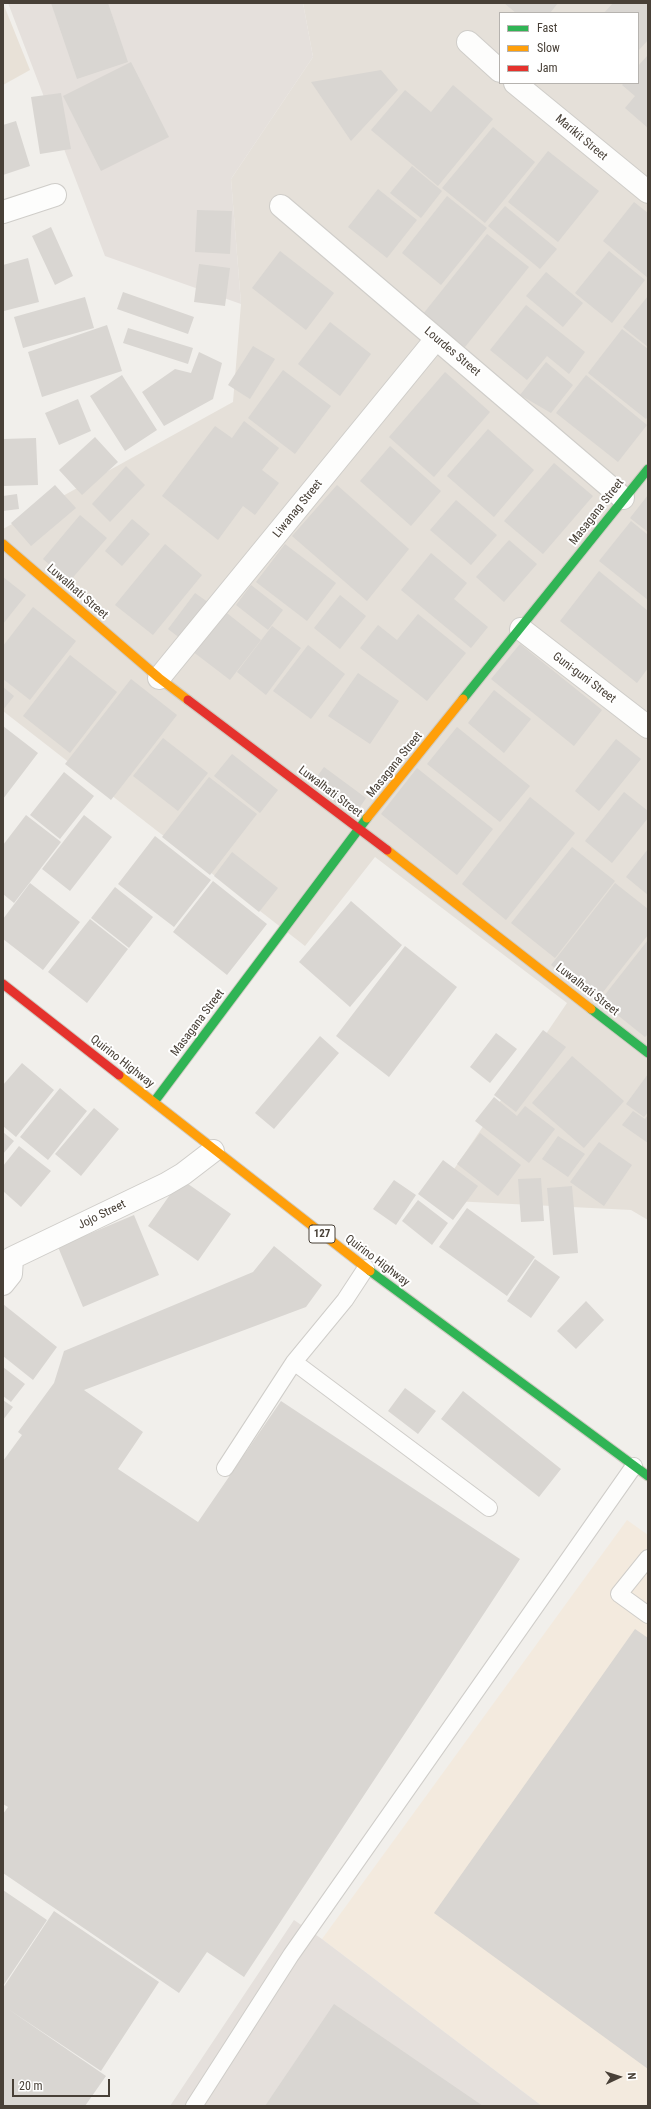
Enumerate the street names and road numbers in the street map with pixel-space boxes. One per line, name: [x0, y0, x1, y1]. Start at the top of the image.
street label: Marikit Street: [552, 112, 610, 164]
street label: Lourdes Street: [421, 324, 483, 380]
street label: Masagana Street: [567, 476, 627, 548]
street label: Liwanag Street: [270, 477, 326, 541]
street label: Luwalhati Street: [43, 562, 111, 622]
street label: Guni-guni Street: [549, 650, 619, 706]
street label: Masagana Street: [364, 729, 426, 801]
street label: Luwalhati Street: [295, 763, 365, 821]
street label: Luwalhati Street: [553, 961, 621, 1019]
street label: Masagana Street: [168, 987, 228, 1059]
street label: Quirino Highway: [87, 1033, 157, 1091]
street label: Jojo Street: [76, 1197, 128, 1233]
road number: 127: [309, 1225, 335, 1243]
street label: Quirino Highway: [342, 1232, 412, 1290]

